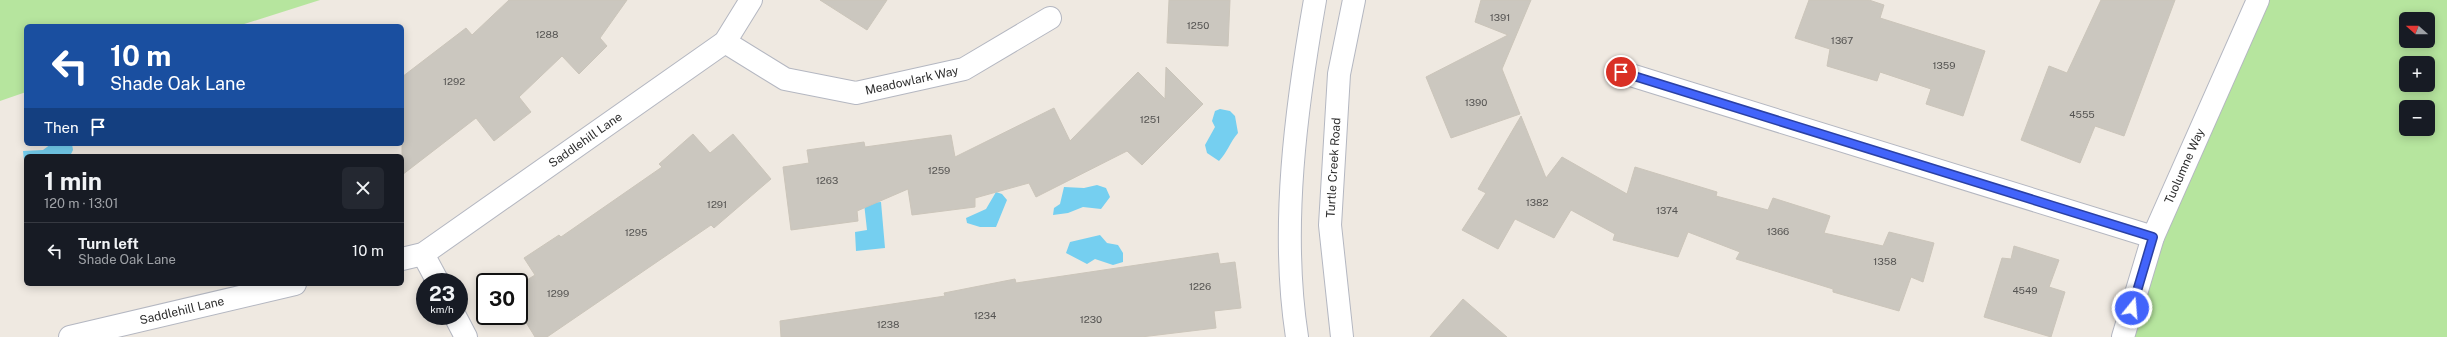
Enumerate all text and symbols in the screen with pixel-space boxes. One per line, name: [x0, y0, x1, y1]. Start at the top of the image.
house number: 1391: [1490, 11, 1510, 23]
north arrow: [2399, 12, 2435, 48]
map controls: [2399, 12, 2435, 136]
house number: 1250: [1187, 19, 1209, 31]
house number: 1288: [536, 28, 558, 40]
house number: 1367: [1831, 34, 1853, 46]
text: 10 m: [110, 39, 171, 72]
icon: left: [44, 40, 96, 92]
pin: [1604, 55, 1638, 89]
button: +: [2399, 56, 2435, 92]
house number: 1359: [1932, 59, 1956, 71]
icon: arrive: [1610, 61, 1632, 83]
street label: Meadowlark Way: [864, 63, 960, 98]
text: Shade Oak Lane: [110, 73, 246, 94]
house number: 1292: [443, 75, 465, 87]
house number: 1390: [1465, 96, 1487, 108]
button: −: [2399, 100, 2435, 136]
house number: 4555: [2069, 108, 2095, 120]
street label: Saddlehill Lane: [546, 109, 625, 171]
house number: 1251: [1140, 113, 1160, 125]
icon: arrive: [87, 116, 109, 138]
street label: Turtle Creek Road: [1323, 117, 1343, 218]
text: Then: [44, 119, 79, 136]
street label: Tuolumne Way: [2162, 126, 2208, 206]
house number: 1259: [928, 164, 950, 176]
text: 1 min: [44, 167, 102, 195]
button: close: [342, 167, 384, 209]
house number: 1263: [816, 174, 838, 186]
text: 120 m · 13:01: [44, 196, 118, 211]
house number: 1382: [1526, 196, 1548, 208]
house number: 1291: [707, 198, 727, 210]
house number: 1374: [1656, 204, 1678, 216]
house number: 1366: [1767, 225, 1789, 237]
house number: 1295: [625, 226, 647, 238]
text: Turn left: [78, 235, 139, 252]
icon: left: [44, 240, 66, 262]
text: 10 m: [352, 242, 384, 259]
text: Shade Oak Lane: [78, 252, 176, 267]
house number: 1358: [1873, 255, 1897, 267]
speed limit sign: 30: [476, 273, 528, 325]
house number: 1226: [1189, 280, 1211, 292]
text: 23: [429, 282, 455, 306]
house number: 4549: [2012, 284, 2038, 296]
house number: 1299: [547, 287, 569, 299]
position arrow: [2111, 287, 2153, 329]
street label: Saddlehill Lane: [138, 294, 226, 327]
text: km/h: [430, 303, 454, 315]
house number: 1234: [974, 309, 996, 321]
house number: 1230: [1080, 313, 1102, 325]
house number: 1238: [877, 318, 899, 330]

